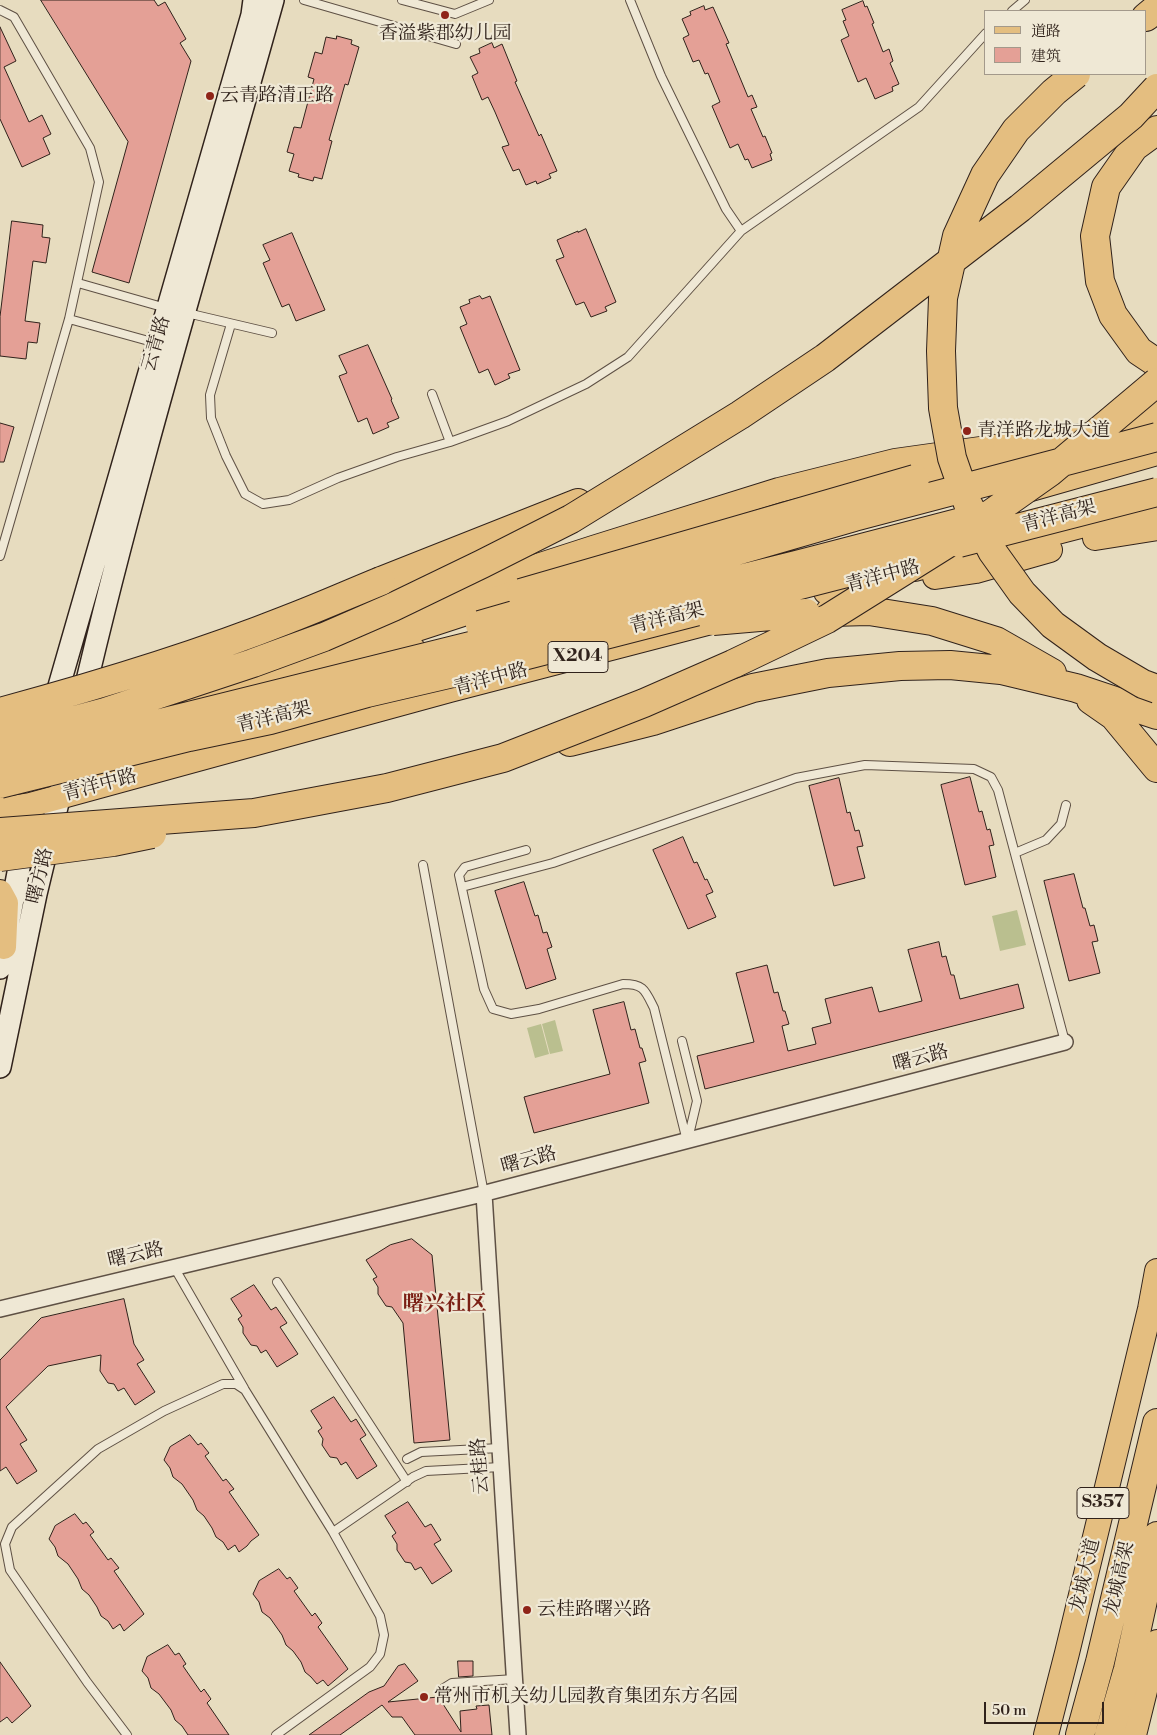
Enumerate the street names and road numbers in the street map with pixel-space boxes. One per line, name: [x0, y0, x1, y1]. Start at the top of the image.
street label: 云青路: [138, 313, 176, 375]
street label: 青洋高架: [1019, 496, 1099, 538]
street label: 青洋中路: [843, 556, 923, 598]
street label: 青洋高架: [627, 599, 707, 639]
road number: X204: [548, 642, 608, 672]
street label: 青洋中路: [451, 659, 531, 701]
street label: 青洋高架: [234, 698, 314, 738]
street label: 青洋中路: [60, 765, 140, 807]
street label: 曙方路: [23, 846, 59, 906]
street label: 曙云路: [891, 1041, 951, 1077]
street label: 曙云路: [499, 1143, 559, 1179]
street label: 曙云路: [106, 1238, 166, 1274]
street label: 云桂路: [468, 1437, 494, 1495]
road number: S357: [1077, 1488, 1129, 1519]
street label: 龙城大道: [1066, 1536, 1106, 1616]
street label: 龙城高架: [1100, 1539, 1140, 1619]

